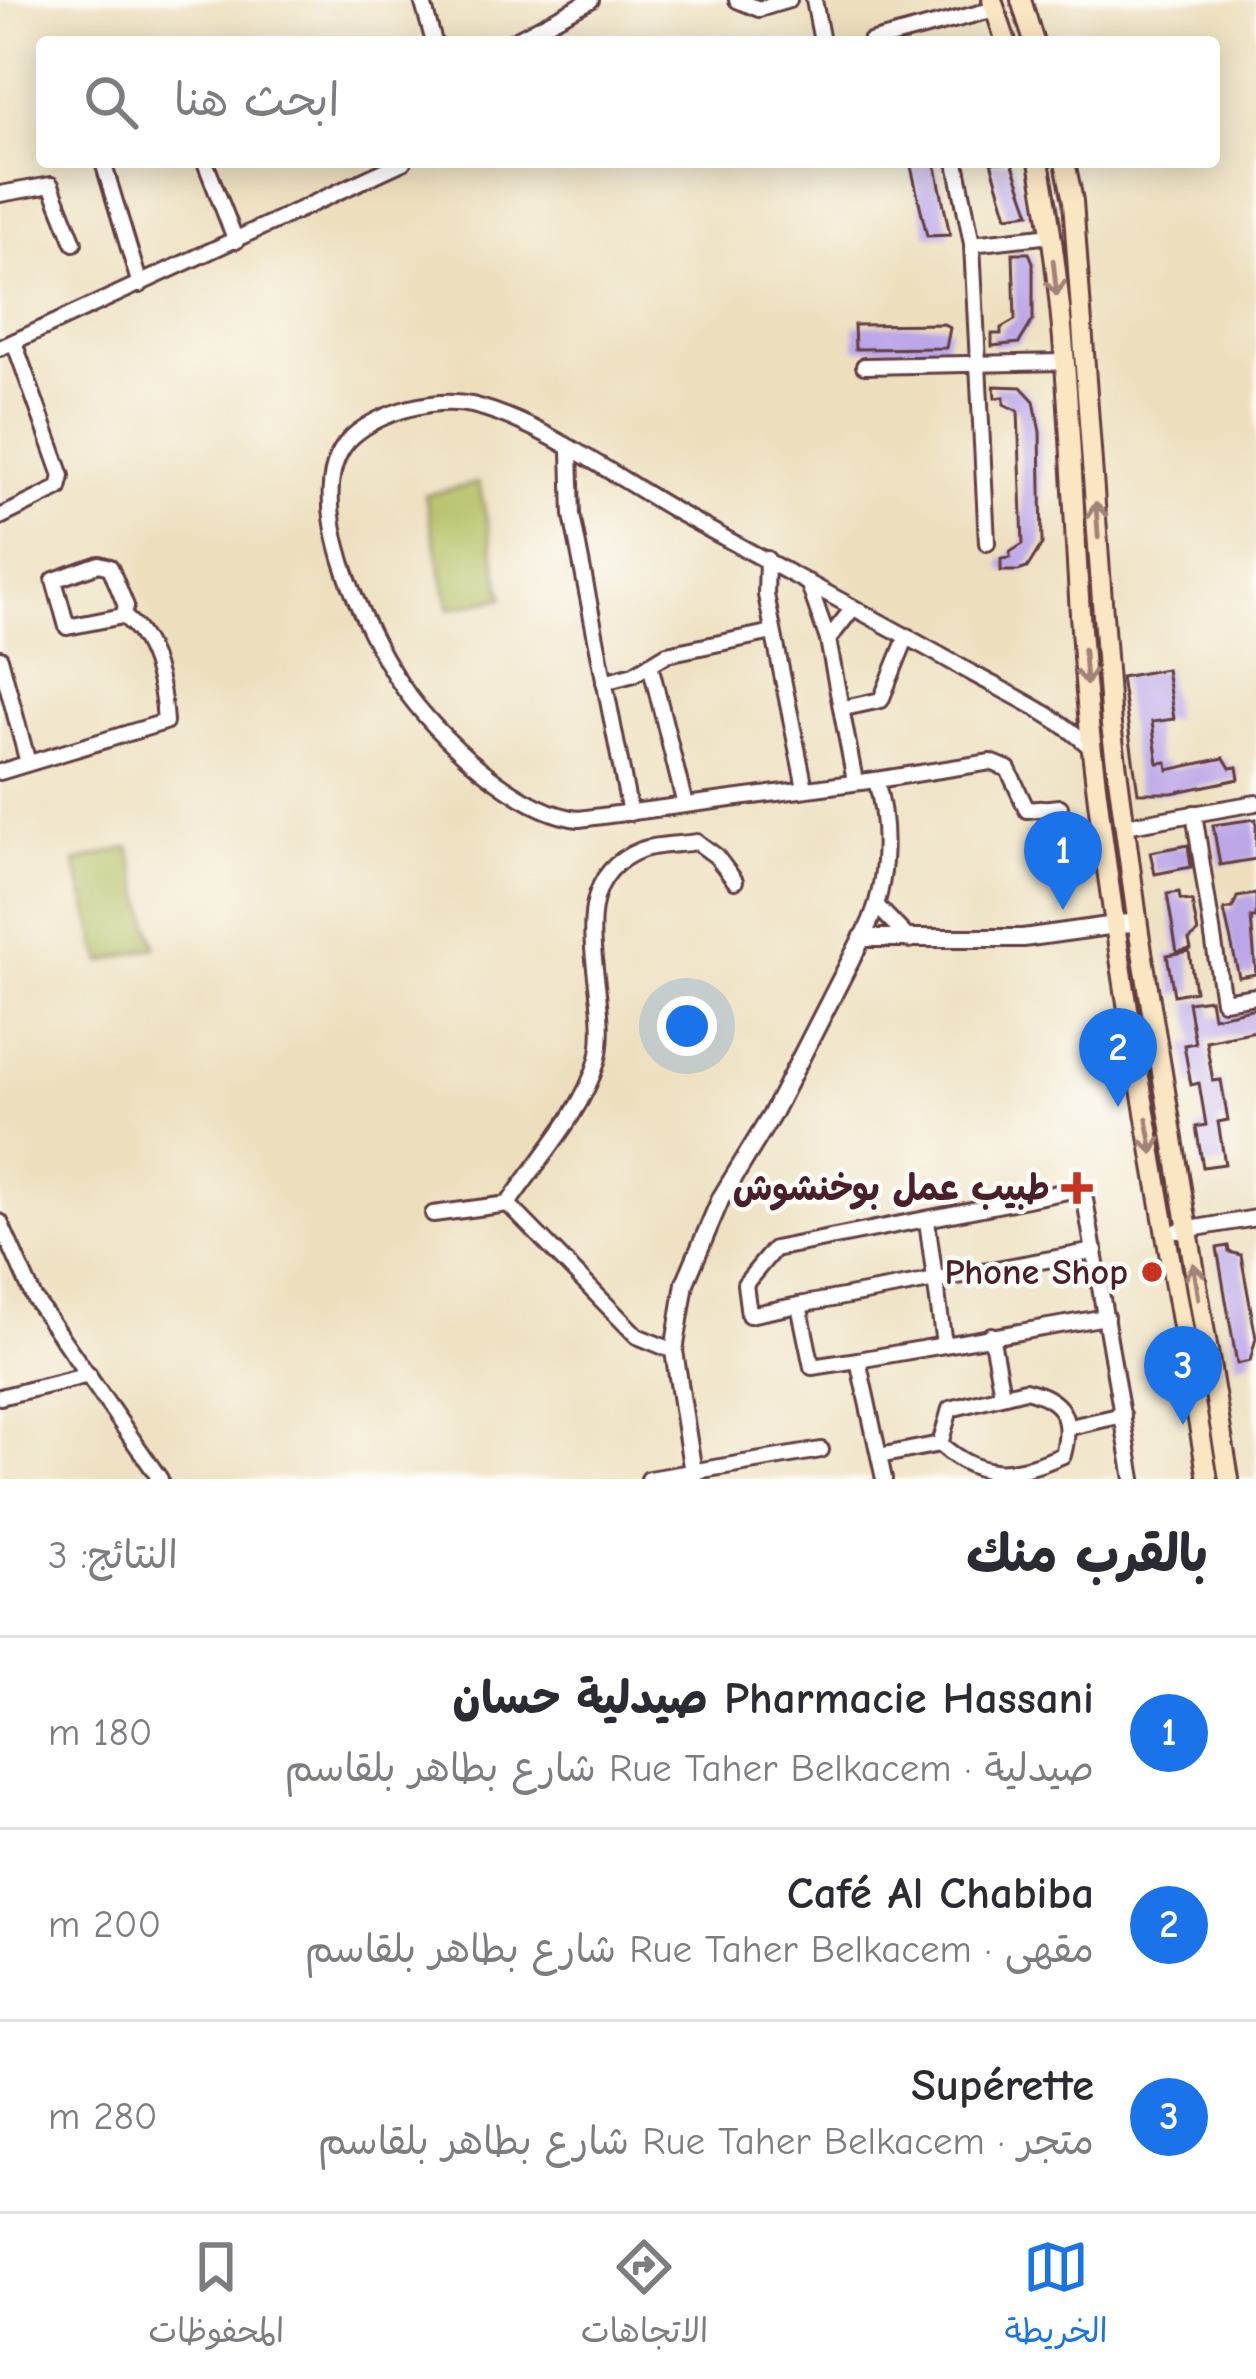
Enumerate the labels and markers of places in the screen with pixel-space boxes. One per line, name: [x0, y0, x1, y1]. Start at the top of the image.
pin: 1: [1024, 811, 1102, 910]
pin: 2: [1079, 1008, 1157, 1107]
place label: طبيب عمل بوخنشوش: [733, 1168, 1050, 1211]
marker: طبيب عمل بوخنشوش: [1061, 1172, 1093, 1204]
place label: Phone Shop: [944, 1252, 1128, 1293]
marker: Phone Shop: [1139, 1259, 1165, 1285]
pin: 3: [1144, 1326, 1222, 1425]

